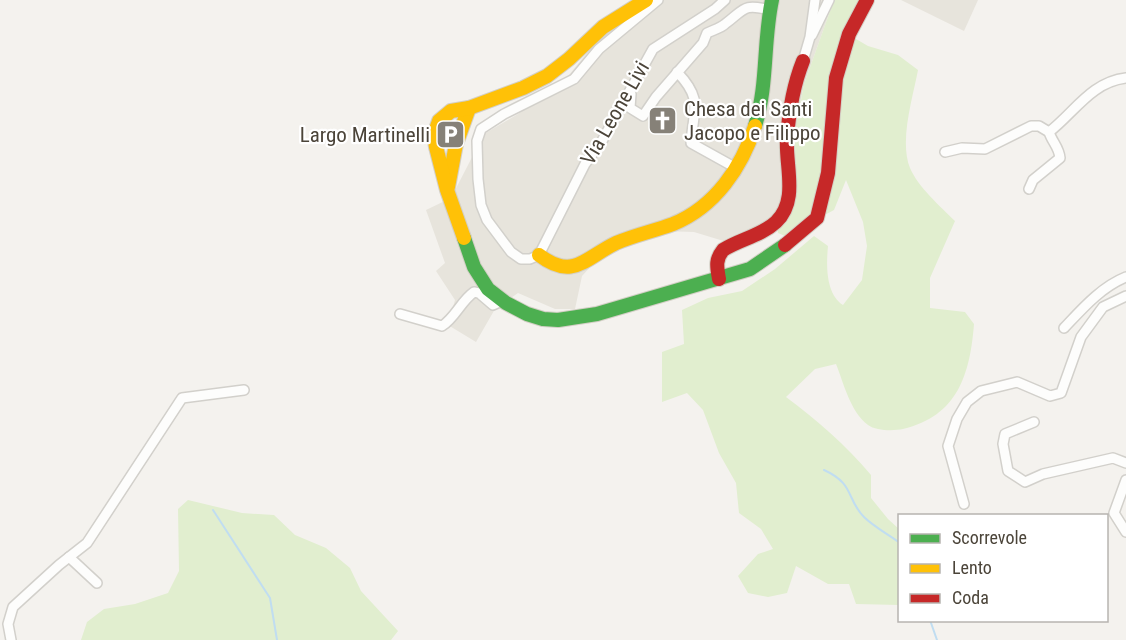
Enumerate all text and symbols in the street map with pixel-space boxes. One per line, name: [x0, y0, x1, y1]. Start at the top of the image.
street label: Via Leone Livi: [576, 57, 654, 169]
place label: Chesa dei Santi Jacopo e Filippo: [684, 97, 821, 145]
church icon: Chesa dei Santi Jacopo e Filippo: [647, 105, 679, 137]
parking icon: Largo Martinelli: [435, 119, 467, 151]
place label: Largo Martinelli: [300, 123, 430, 147]
legend: [898, 514, 1108, 622]
text: Scorrevole: [952, 527, 1027, 548]
text: Lento: [952, 557, 992, 578]
text: Coda: [952, 587, 989, 608]

